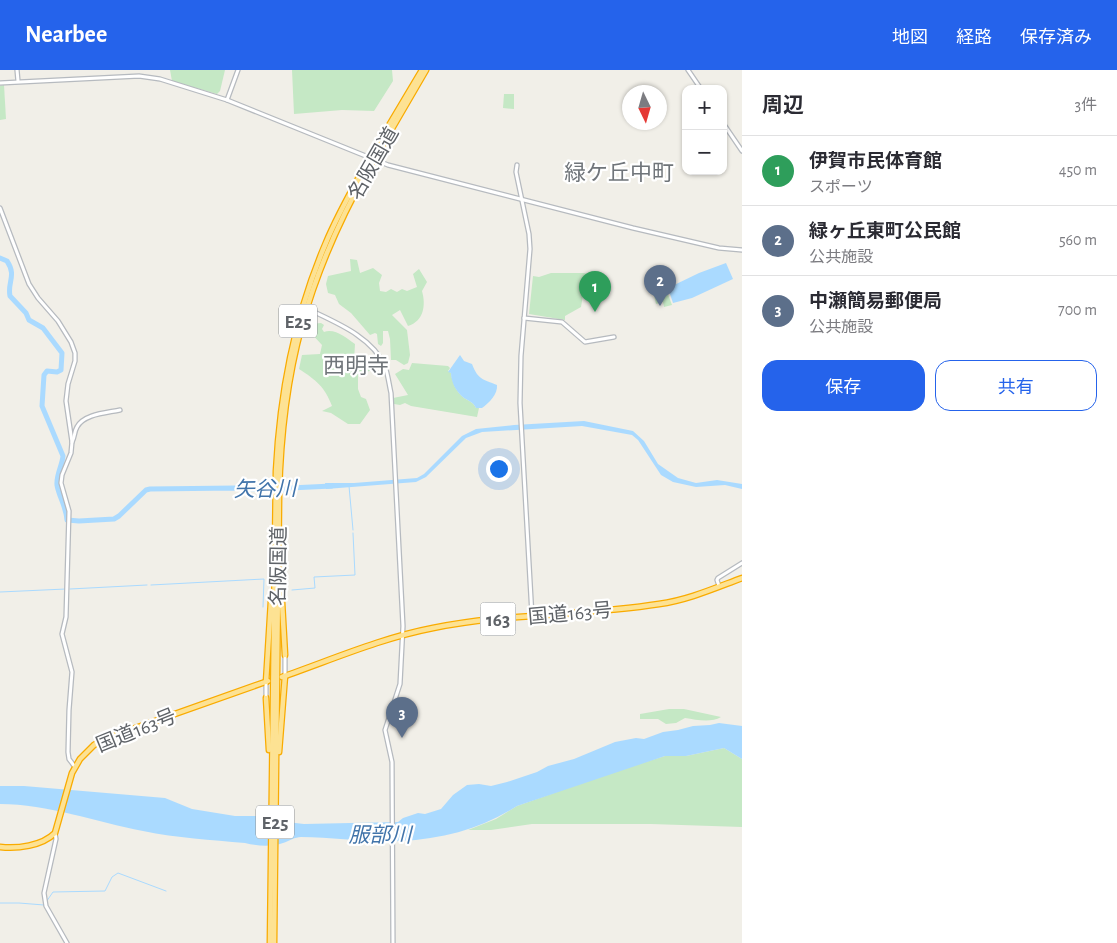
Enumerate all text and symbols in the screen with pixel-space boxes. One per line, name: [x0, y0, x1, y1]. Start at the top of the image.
text: Nearbee: [25, 23, 107, 47]
text: 地図: [892, 29, 928, 47]
text: 経路: [956, 29, 992, 47]
text: 保存済み: [1020, 29, 1092, 47]
north arrow: [622, 85, 667, 130]
map controls: [682, 85, 727, 175]
button: +: [682, 85, 727, 130]
text: 周辺: [762, 95, 804, 116]
text: 3件: [1074, 97, 1097, 113]
street label: 名阪国道: [343, 123, 403, 203]
button: −: [682, 130, 727, 175]
text: 伊賀市民体育館: [809, 152, 942, 171]
district label: 緑ケ丘中町: [564, 161, 674, 184]
text: 1: [775, 162, 781, 178]
text: 450 m: [1059, 162, 1097, 178]
text: スポーツ: [809, 179, 873, 195]
text: 緑ヶ丘東町公民館: [809, 222, 961, 241]
text: 2: [774, 232, 782, 248]
text: 560 m: [1059, 232, 1097, 248]
text: 公共施設: [809, 249, 873, 265]
pin: 2: [644, 265, 676, 306]
pin: 1: [579, 271, 611, 312]
text: 中瀬簡易郵便局: [809, 292, 942, 311]
text: 3: [775, 302, 781, 318]
text: 700 m: [1058, 302, 1097, 318]
road number: E25: [279, 305, 317, 338]
text: 公共施設: [809, 319, 873, 335]
district label: 西明寺: [323, 354, 389, 377]
button: 保存: [762, 360, 925, 411]
button: 共有: [935, 360, 1097, 411]
your location: [486, 456, 512, 482]
water label: 矢谷川: [233, 477, 299, 501]
street label: 名阪国道: [266, 526, 290, 606]
street label: 国道163号: [527, 599, 613, 628]
road number: 163: [480, 602, 516, 636]
pin: 3: [386, 697, 418, 738]
street label: 国道163号: [93, 705, 179, 756]
road number: E25: [256, 806, 294, 839]
water label: 服部川: [349, 824, 413, 846]

